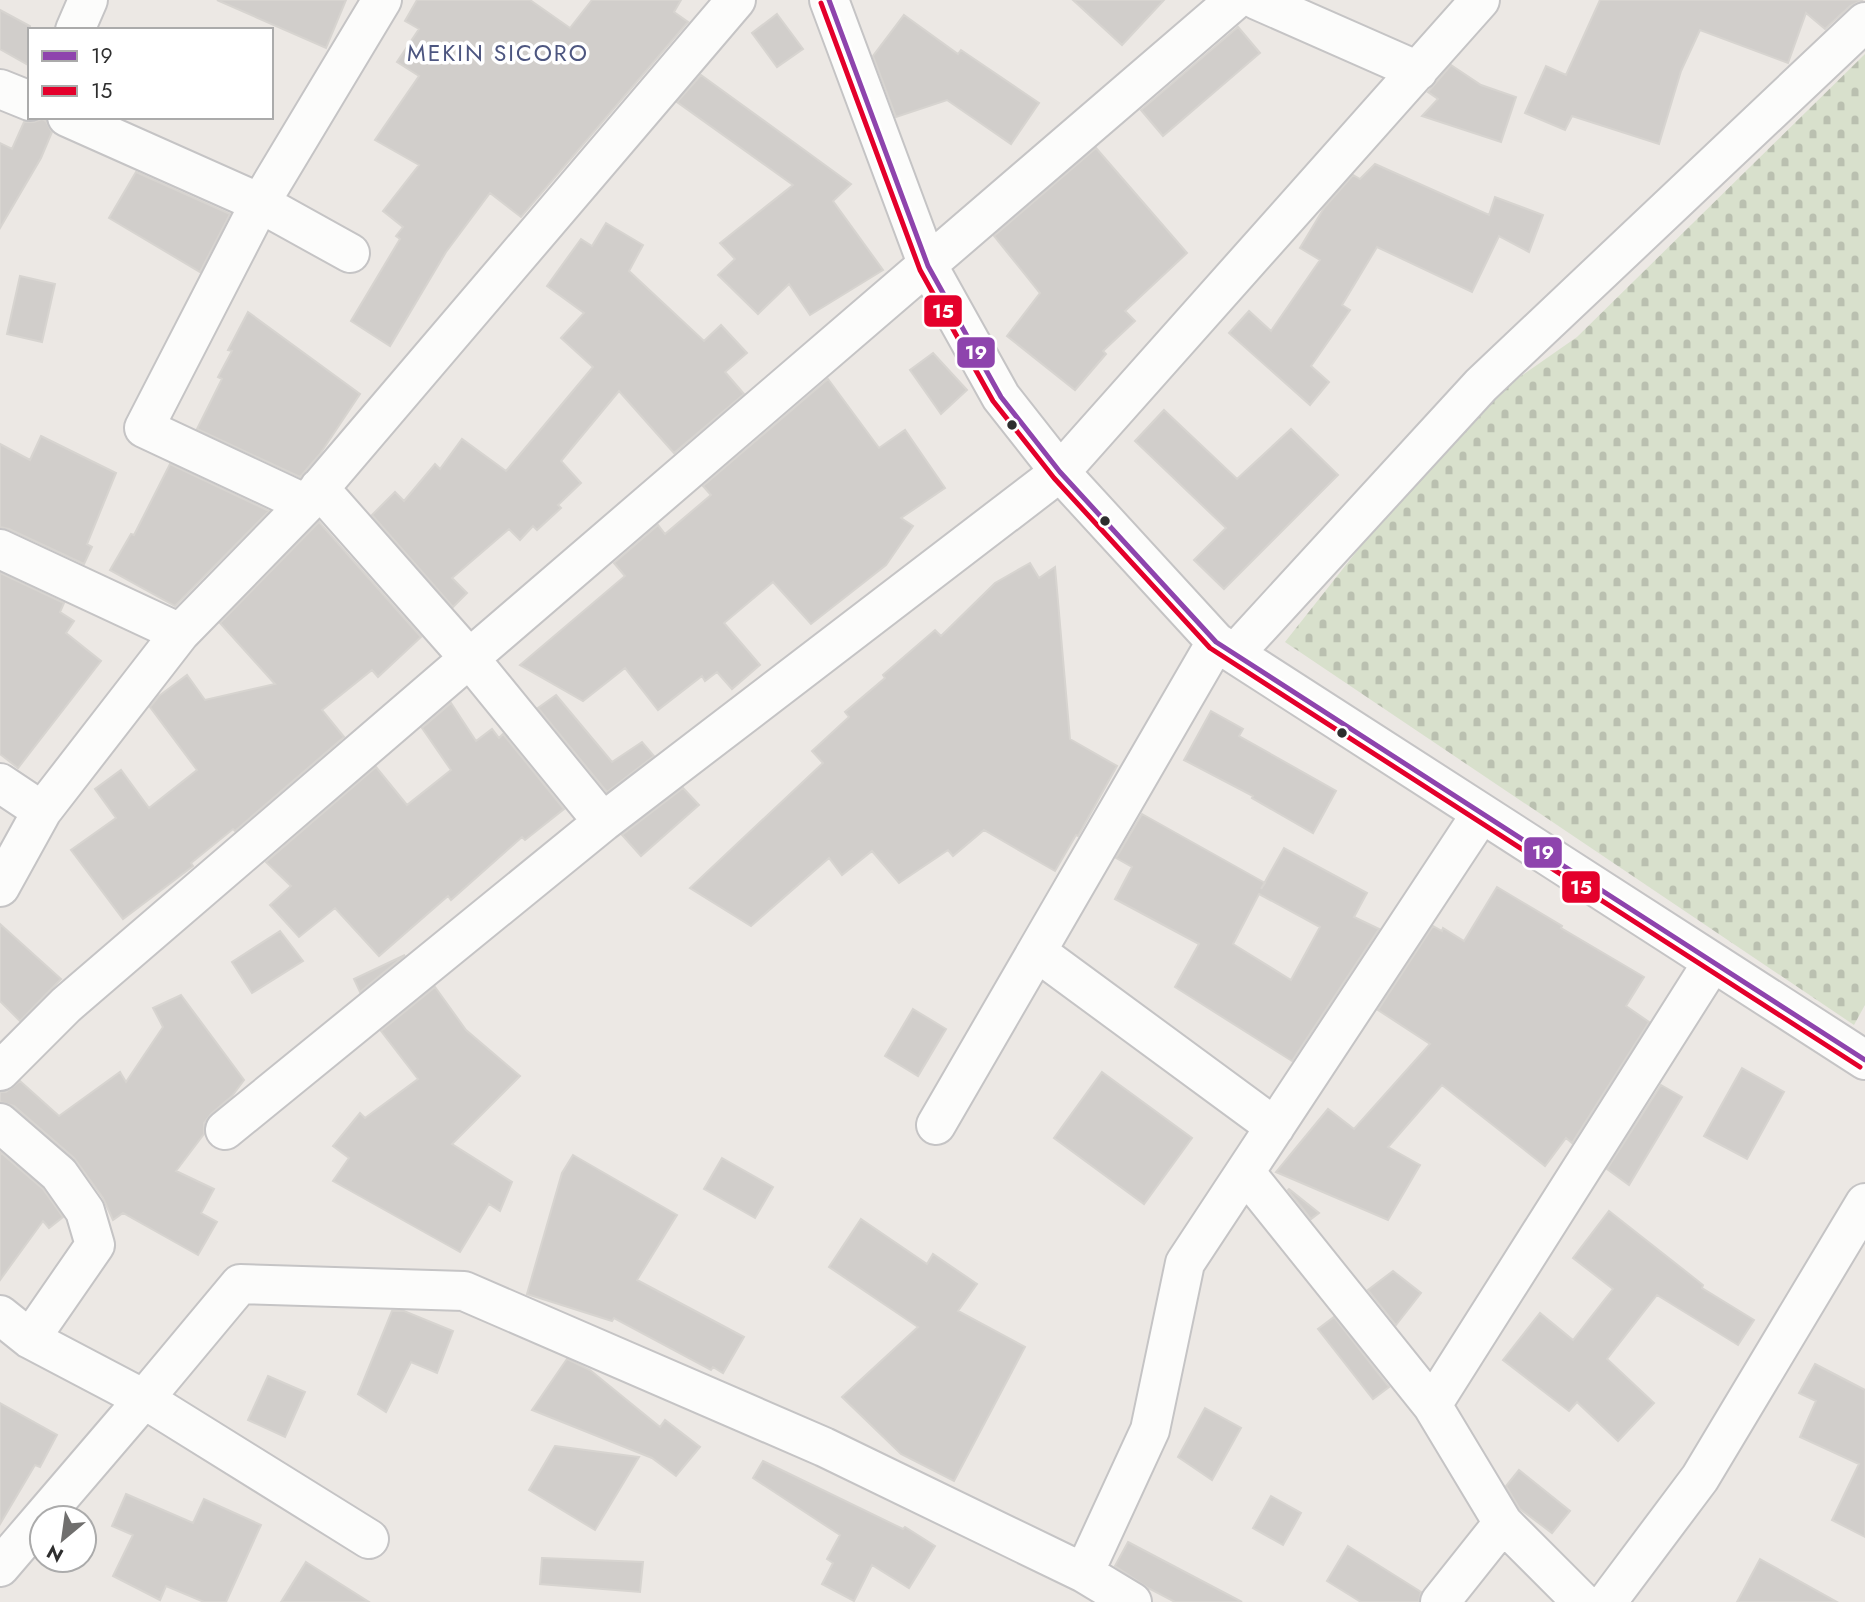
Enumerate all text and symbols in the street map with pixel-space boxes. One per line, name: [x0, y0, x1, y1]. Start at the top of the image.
legend: [28, 28, 273, 119]
district label: MEKIN SICORO: [407, 36, 589, 70]
text: 19: [91, 41, 113, 71]
text: 15: [91, 76, 112, 106]
line badge: 15: [923, 294, 963, 328]
text: 15: [932, 298, 954, 325]
line badge: 19: [956, 336, 996, 369]
text: 19: [965, 339, 987, 366]
unlabelled marker: [1005, 418, 1019, 432]
unlabelled marker: [1098, 514, 1112, 528]
unlabelled marker: [1335, 726, 1349, 740]
line badge: 19: [1523, 836, 1563, 869]
text: 19: [1532, 839, 1554, 866]
line badge: 15: [1561, 870, 1601, 904]
text: 15: [1570, 874, 1592, 901]
north arrow: [28, 1504, 98, 1574]
text: N: [42, 1538, 68, 1569]

